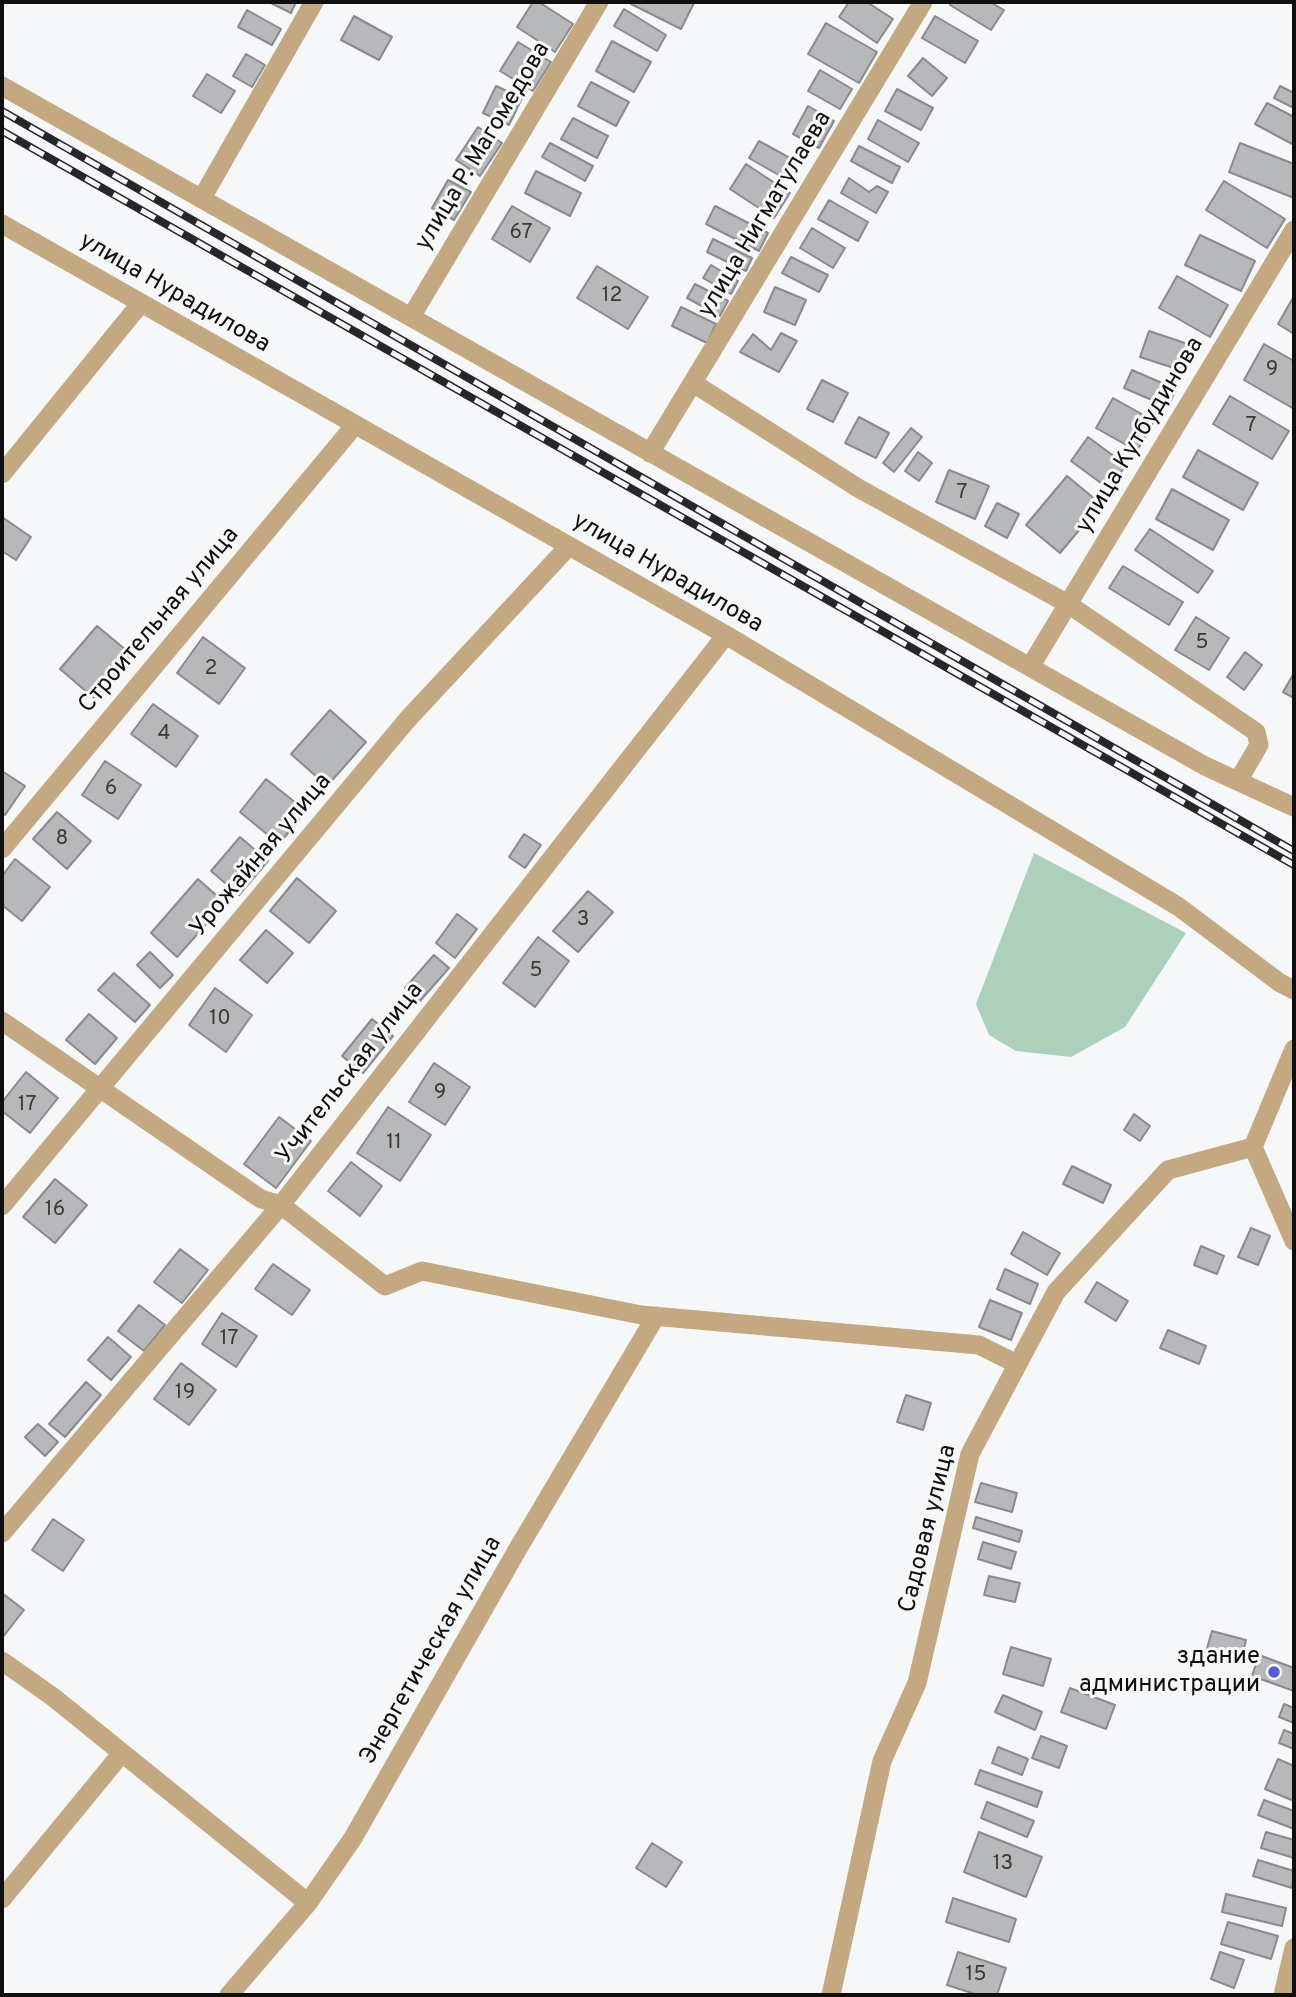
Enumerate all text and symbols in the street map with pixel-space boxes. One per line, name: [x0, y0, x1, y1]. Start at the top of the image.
street label: улица Р. Магомедова: [410, 38, 558, 256]
street label: улица Нигматулаева: [693, 107, 839, 323]
house number: 67: [509, 221, 533, 247]
street label: улица Нурадилова: [73, 228, 275, 360]
house number: 12: [602, 284, 622, 310]
street label: улица Кутбудинова: [1071, 333, 1211, 539]
house number: 9: [1266, 358, 1278, 384]
house number: 7: [1246, 414, 1256, 440]
house number: 7: [957, 481, 967, 507]
street label: улица Нурадилова: [566, 508, 768, 640]
street label: Строительная улица: [74, 522, 246, 720]
house number: 5: [1195, 631, 1209, 657]
house number: 2: [205, 657, 217, 683]
house number: 4: [157, 722, 171, 748]
street label: Урожайная улица: [185, 768, 339, 944]
house number: 6: [105, 777, 117, 803]
house number: 8: [56, 827, 68, 853]
house number: 3: [577, 908, 589, 934]
house number: 5: [529, 959, 543, 985]
street label: Учительская улица: [271, 978, 431, 1170]
house number: 10: [209, 1007, 231, 1033]
house number: 9: [434, 1081, 446, 1107]
house number: 17: [18, 1093, 36, 1119]
house number: 11: [386, 1131, 402, 1157]
house number: 16: [45, 1198, 65, 1224]
house number: 17: [220, 1327, 238, 1353]
house number: 19: [175, 1381, 195, 1407]
street label: Садовая улица: [894, 1442, 964, 1616]
street label: Энергетическая улица: [355, 1532, 509, 1770]
place label: здание администрации: [1079, 1644, 1260, 1700]
marker: здание администрации: [1266, 1664, 1282, 1680]
house number: 13: [993, 1852, 1013, 1878]
house number: 15: [966, 1963, 986, 1989]

